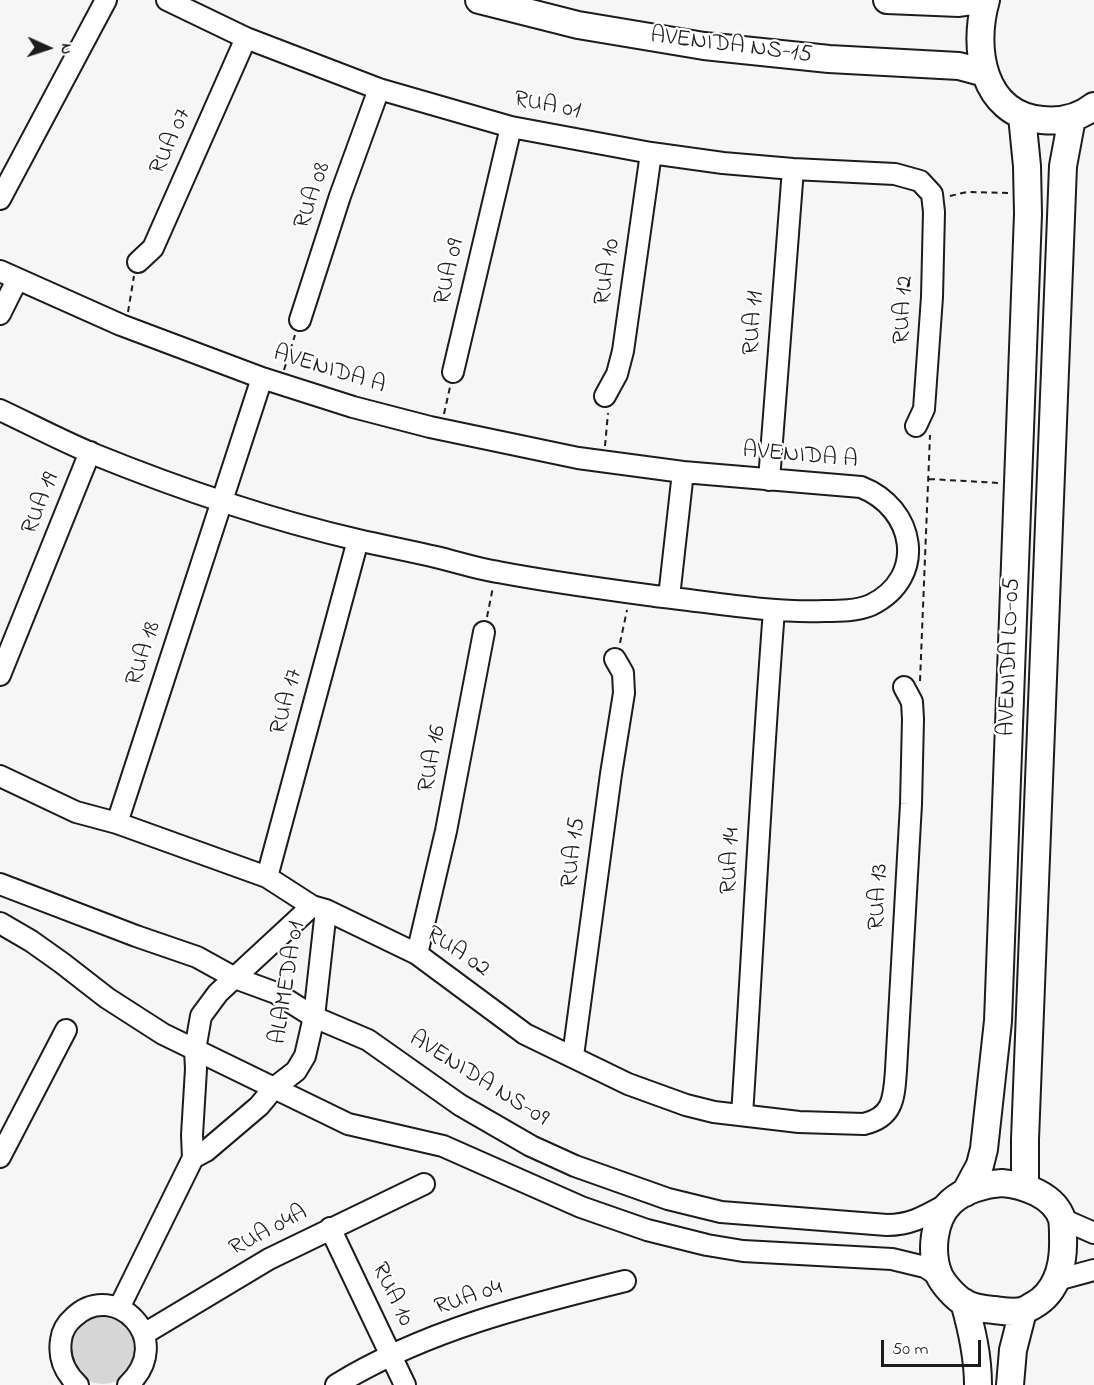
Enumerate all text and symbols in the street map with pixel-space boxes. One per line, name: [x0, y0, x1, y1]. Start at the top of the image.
north arrow: [18, 18, 78, 78]
street label: AVENIDA NS-15: [648, 23, 814, 71]
text: N: [54, 43, 78, 55]
street label: RUA 01: [511, 86, 583, 128]
street label: RUA 07: [145, 104, 199, 180]
street label: RUA 08: [289, 159, 339, 233]
street label: RUA 09: [429, 236, 473, 308]
street label: RUA 10: [590, 237, 628, 307]
street label: RUA 12: [889, 275, 921, 345]
street label: RUA 11: [738, 290, 772, 356]
street label: AVENIDA A: [270, 340, 388, 402]
street label: AVENIDA A: [741, 438, 859, 476]
street label: RUA 19: [17, 469, 67, 539]
street label: AVENIDA LO-05: [994, 577, 1028, 737]
street label: RUA 18: [121, 618, 169, 690]
street label: RUA 17: [265, 666, 311, 738]
street label: RUA 16: [413, 723, 455, 795]
street label: RUA 15: [556, 816, 594, 890]
street label: RUA 14: [716, 827, 748, 895]
street label: RUA 13: [864, 863, 896, 931]
street label: ALAMEDA 01: [265, 920, 313, 1046]
street label: RUA 02: [419, 921, 495, 985]
street label: AVENIDA NS-09: [403, 1026, 553, 1134]
street label: RUA 04A: [225, 1200, 313, 1264]
street label: RUA 10: [363, 1258, 419, 1332]
street label: RUA 04: [432, 1275, 506, 1323]
scale bar: [884, 1328, 984, 1366]
text: 50 m: [892, 1337, 929, 1363]

